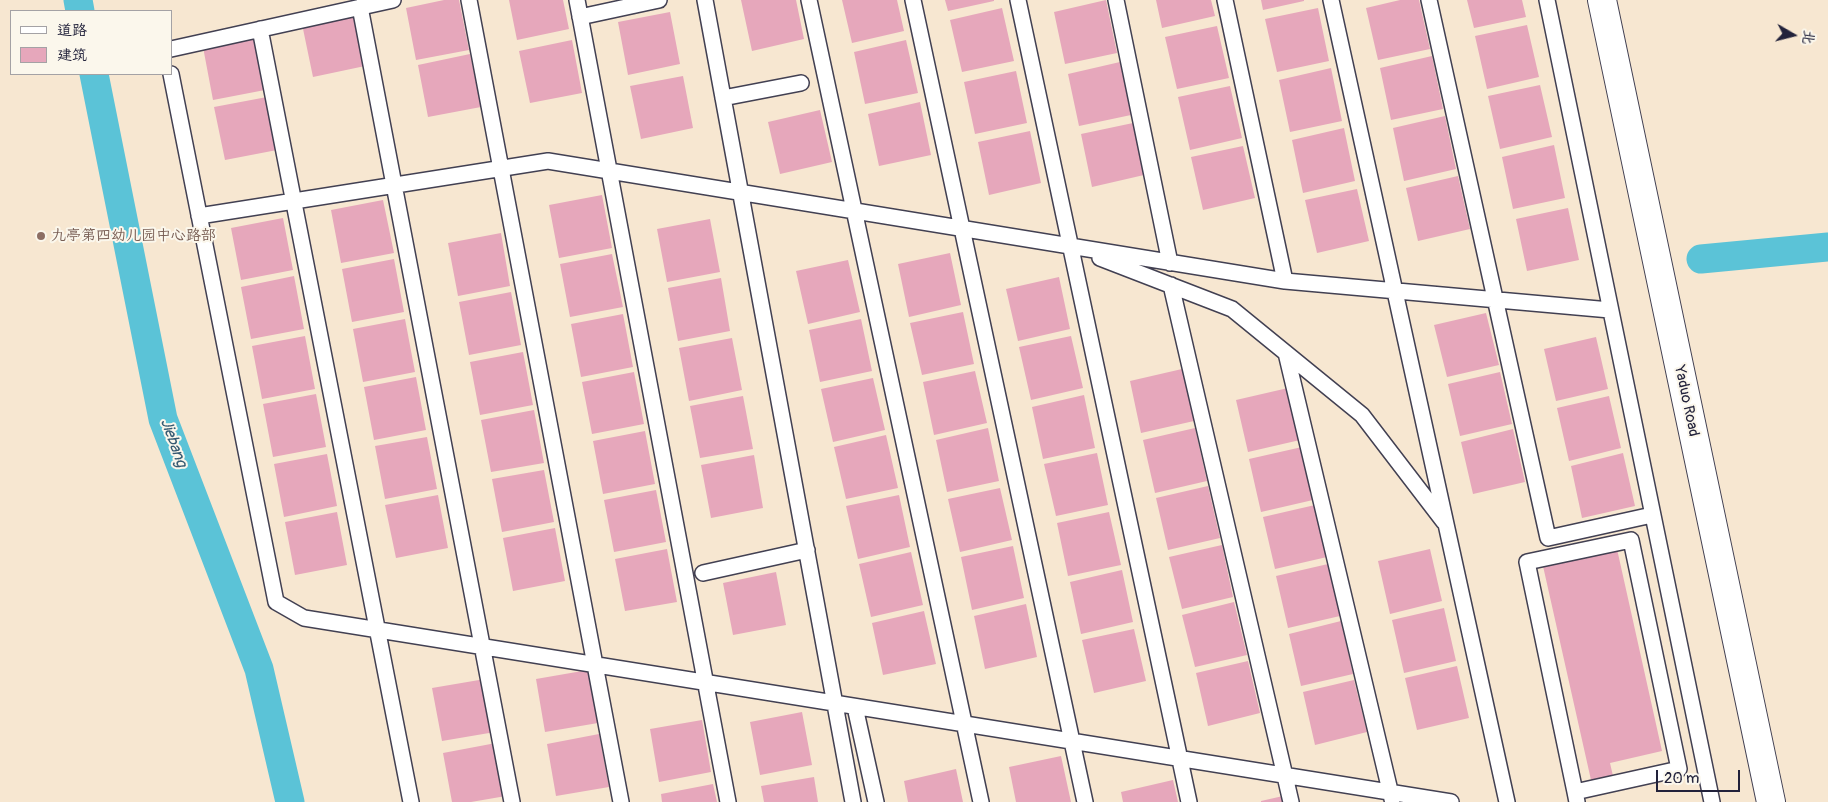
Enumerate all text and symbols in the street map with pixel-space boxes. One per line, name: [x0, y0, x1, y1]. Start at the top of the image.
legend: [10, 10, 172, 75]
north arrow: [1768, 10, 1818, 60]
text: 道路: [57, 21, 87, 40]
text: 北: [1799, 29, 1818, 45]
text: 建筑: [57, 46, 87, 65]
place label: 九亭第四幼儿园中心路部: [51, 227, 216, 245]
marker: 九亭第四幼儿园中心路部: [35, 230, 47, 242]
street label: Yaduo Road: [1670, 364, 1702, 438]
water label: Jiebang: [155, 416, 191, 470]
scale bar: [1658, 760, 1742, 792]
text: 20 m: [1664, 769, 1699, 788]

